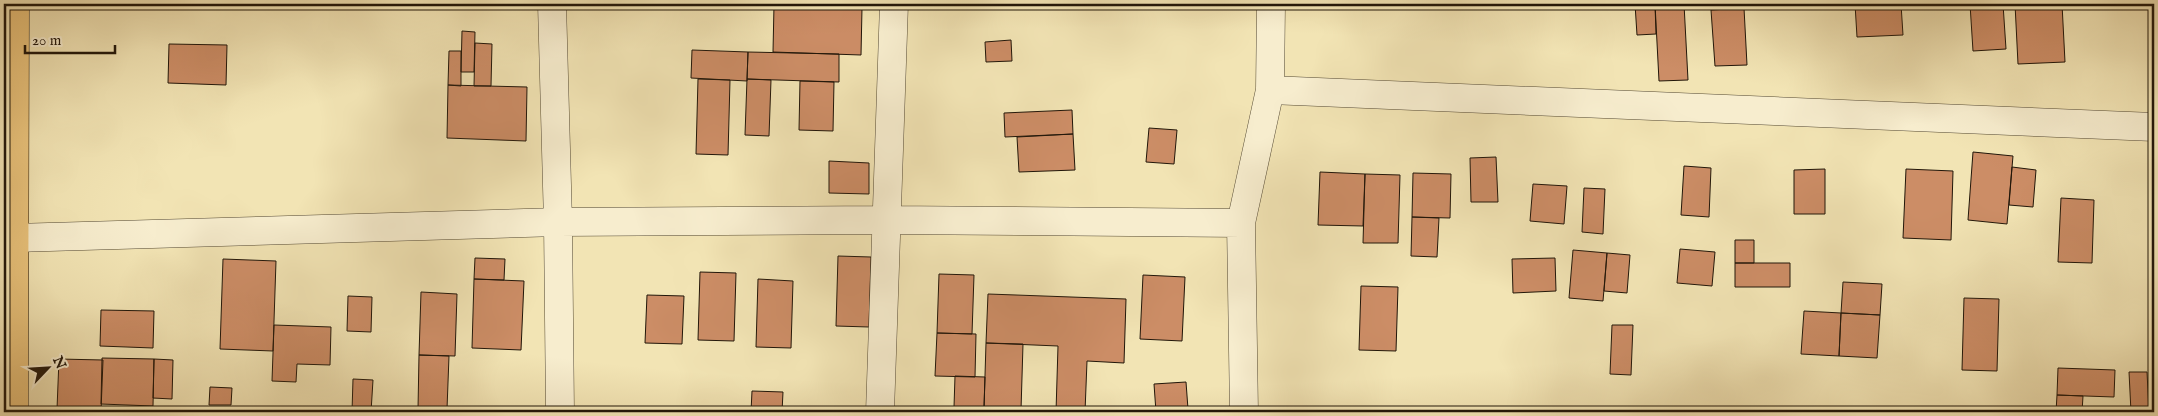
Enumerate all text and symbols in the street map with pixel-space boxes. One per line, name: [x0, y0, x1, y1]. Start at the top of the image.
scale bar: [25, 22, 115, 54]
text: 20 m: [32, 31, 62, 50]
north arrow: [22, 344, 72, 394]
text: N: [48, 353, 70, 372]

